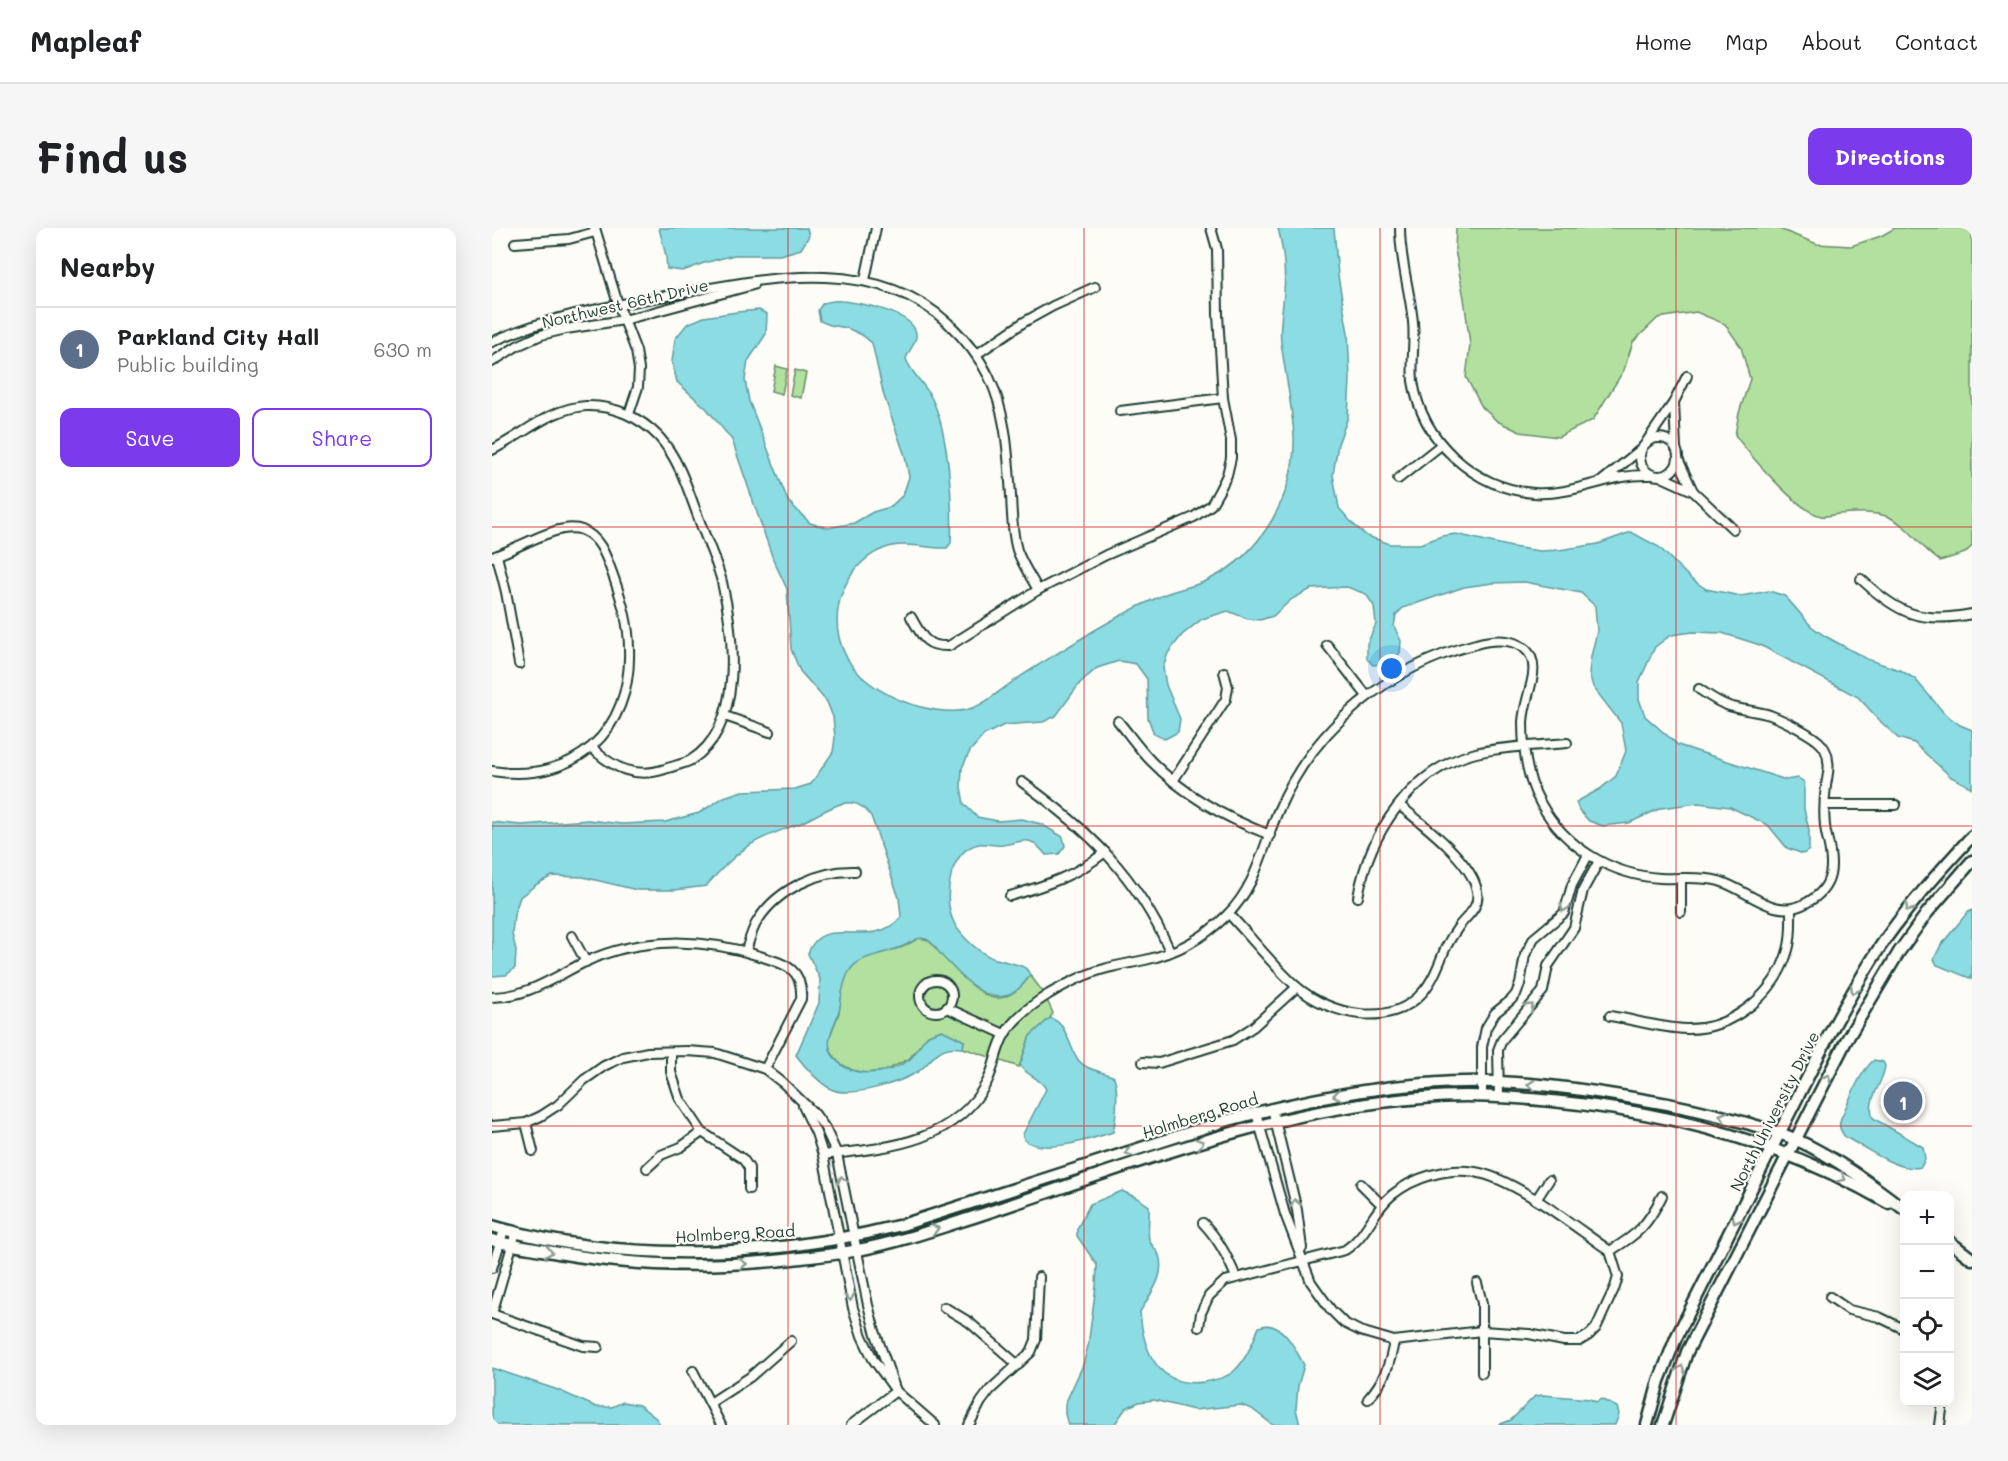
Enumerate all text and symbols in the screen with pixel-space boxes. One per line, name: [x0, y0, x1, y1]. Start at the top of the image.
text: Mapleaf: [30, 23, 141, 59]
text: Home: [1635, 28, 1692, 55]
text: Map: [1725, 28, 1768, 55]
text: About: [1801, 28, 1862, 55]
text: Contact: [1895, 28, 1978, 55]
button: Directions: [1808, 128, 1972, 185]
text: Find us: [36, 129, 188, 184]
text: Nearby: [60, 250, 155, 284]
street label: Northwest 66th Drive: [540, 274, 710, 332]
text: Parkland City Hall: [117, 322, 319, 351]
text: 1: [75, 336, 84, 362]
text: 630 m: [374, 336, 432, 362]
text: Public building: [117, 351, 259, 377]
button: Save: [60, 408, 240, 467]
button: Share: [252, 408, 432, 467]
your location: [1377, 654, 1406, 683]
one-way arrow: [1906, 901, 1917, 912]
one-way arrow: [1559, 902, 1571, 913]
one-way arrow: [1849, 984, 1861, 994]
one-way arrow: [1522, 1003, 1533, 1014]
street label: North University Drive: [1725, 1027, 1823, 1195]
one-way arrow: [1820, 1074, 1831, 1084]
pin: 1: [1884, 1078, 1922, 1124]
one-way arrow: [1527, 1079, 1536, 1092]
street label: Holmberg Road: [1140, 1087, 1260, 1143]
one-way arrow: [1332, 1089, 1342, 1101]
one-way arrow: [1718, 1111, 1729, 1123]
one-way arrow: [1194, 1138, 1205, 1150]
one-way arrow: [1124, 1145, 1135, 1158]
one-way arrow: [1835, 1170, 1846, 1182]
one-way arrow: [836, 1175, 849, 1185]
map controls: [1900, 1191, 1954, 1407]
button: +: [1900, 1191, 1954, 1245]
one-way arrow: [1290, 1199, 1303, 1209]
one-way arrow: [1731, 1214, 1743, 1225]
street label: Holmberg Road: [675, 1219, 795, 1247]
one-way arrow: [929, 1224, 939, 1236]
one-way arrow: [544, 1245, 554, 1258]
button: −: [1900, 1245, 1954, 1299]
one-way arrow: [739, 1257, 748, 1270]
one-way arrow: [843, 1292, 856, 1302]
button: locate: [1900, 1299, 1954, 1353]
button: layers: [1900, 1353, 1954, 1407]
one-way arrow: [1673, 1364, 1686, 1375]

